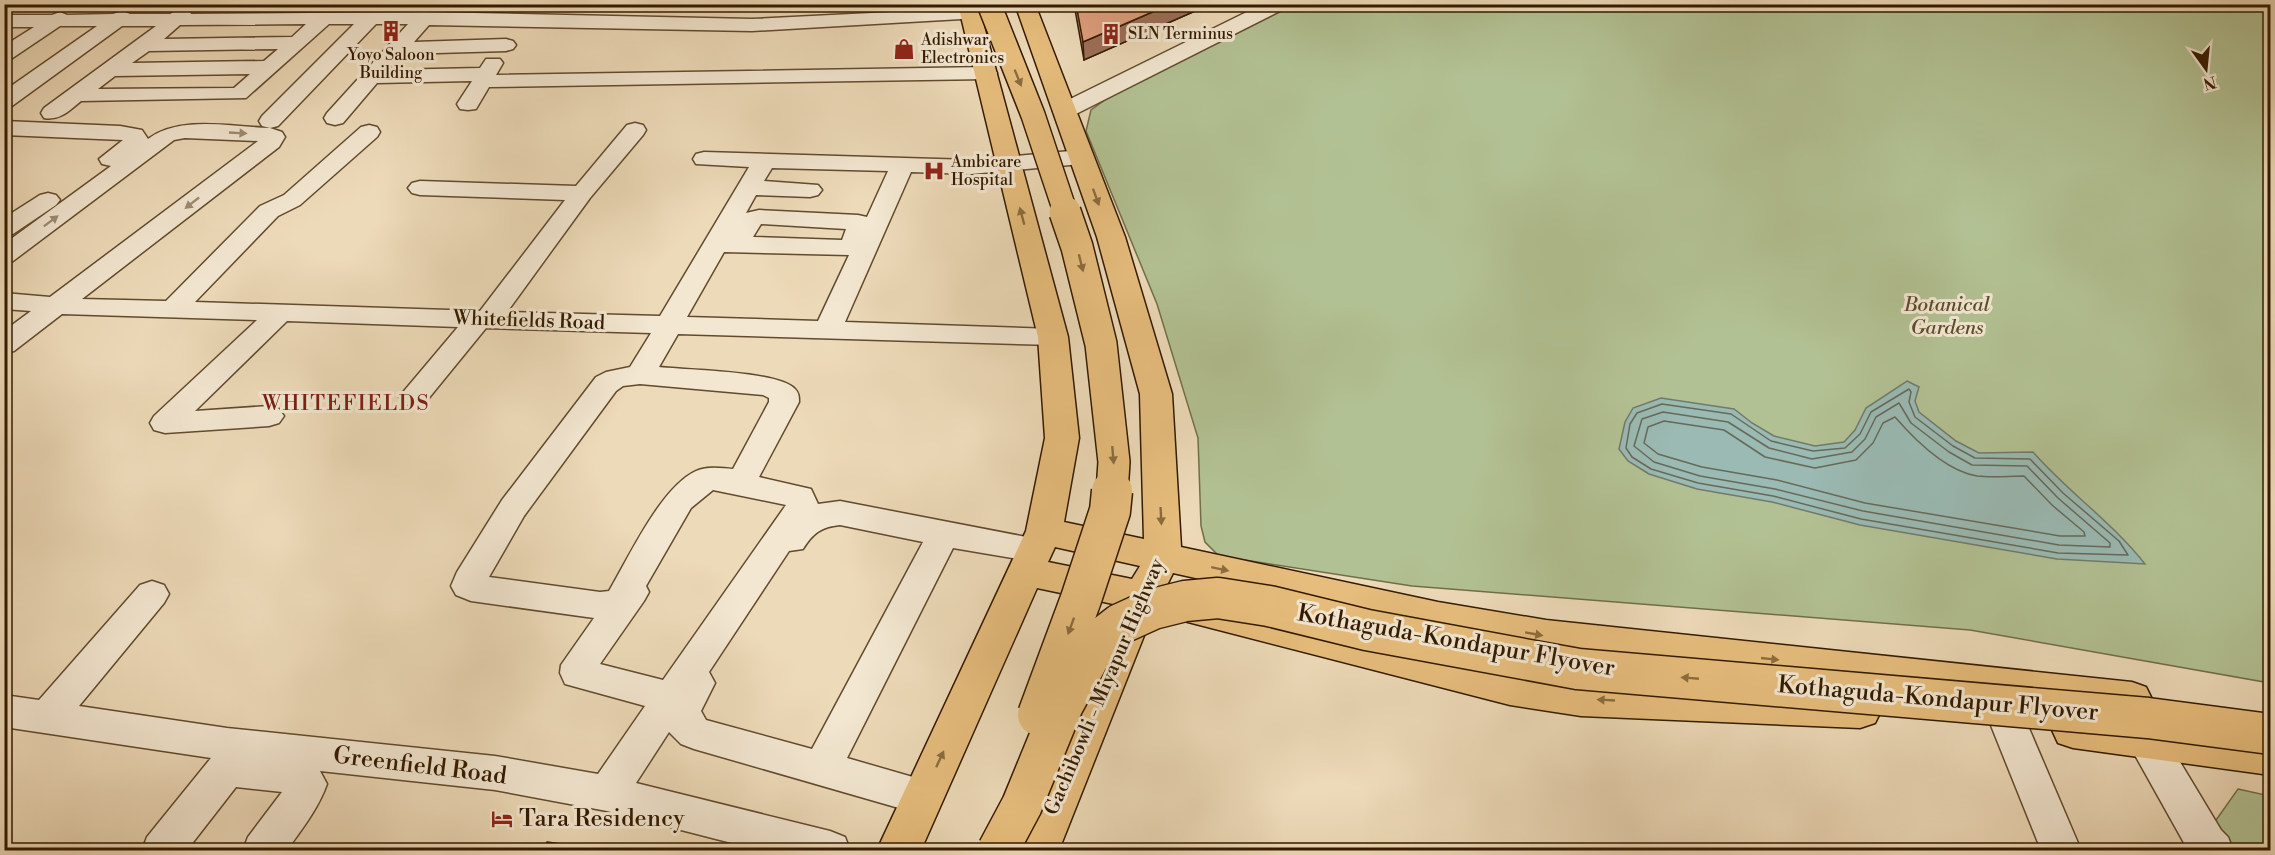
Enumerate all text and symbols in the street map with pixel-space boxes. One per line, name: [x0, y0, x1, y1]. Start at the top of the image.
building icon: Yoyo Saloon Building: [379, 19, 403, 43]
building icon: SLN Terminus: [1099, 22, 1123, 46]
place label: SLN Terminus: [1128, 24, 1233, 44]
place label: Adishwar Electronics: [920, 30, 1004, 68]
shop icon: Adishwar Electronics: [892, 37, 916, 61]
north arrow: [2176, 39, 2236, 99]
place label: Yoyo Saloon Building: [346, 45, 435, 83]
one-way arrow: [1013, 70, 1023, 88]
text: N: [2201, 71, 2218, 94]
one-way arrow: [229, 129, 248, 138]
place label: Ambicare Hospital: [950, 152, 1021, 190]
hospital icon: Ambicare Hospital: [922, 159, 946, 183]
one-way arrow: [1092, 188, 1102, 206]
one-way arrow: [184, 197, 199, 209]
one-way arrow: [1017, 207, 1026, 225]
one-way arrow: [43, 215, 59, 227]
one-way arrow: [1077, 254, 1087, 272]
park label: Botanical Gardens: [1903, 293, 1990, 341]
street label: Whitefields Road: [451, 306, 606, 336]
district label: WHITEFIELDS: [261, 391, 430, 417]
one-way arrow: [1108, 445, 1118, 464]
one-way arrow: [1156, 506, 1165, 525]
street label: Gachibowli - Miyapur Highway: [1040, 555, 1171, 819]
one-way arrow: [1211, 565, 1230, 574]
street label: Kothaguda-Kondapur Flyover: [1295, 598, 1617, 684]
one-way arrow: [1066, 618, 1076, 636]
one-way arrow: [1525, 630, 1544, 639]
one-way arrow: [1760, 654, 1779, 664]
street label: Kothaguda-Kondapur Flyover: [1776, 670, 2100, 728]
one-way arrow: [1680, 673, 1699, 683]
one-way arrow: [1597, 695, 1616, 704]
street label: Greenfield Road: [332, 740, 509, 792]
one-way arrow: [936, 751, 945, 768]
place label: Tara Residency: [519, 804, 685, 834]
hotel icon: Tara Residency: [490, 807, 514, 831]

